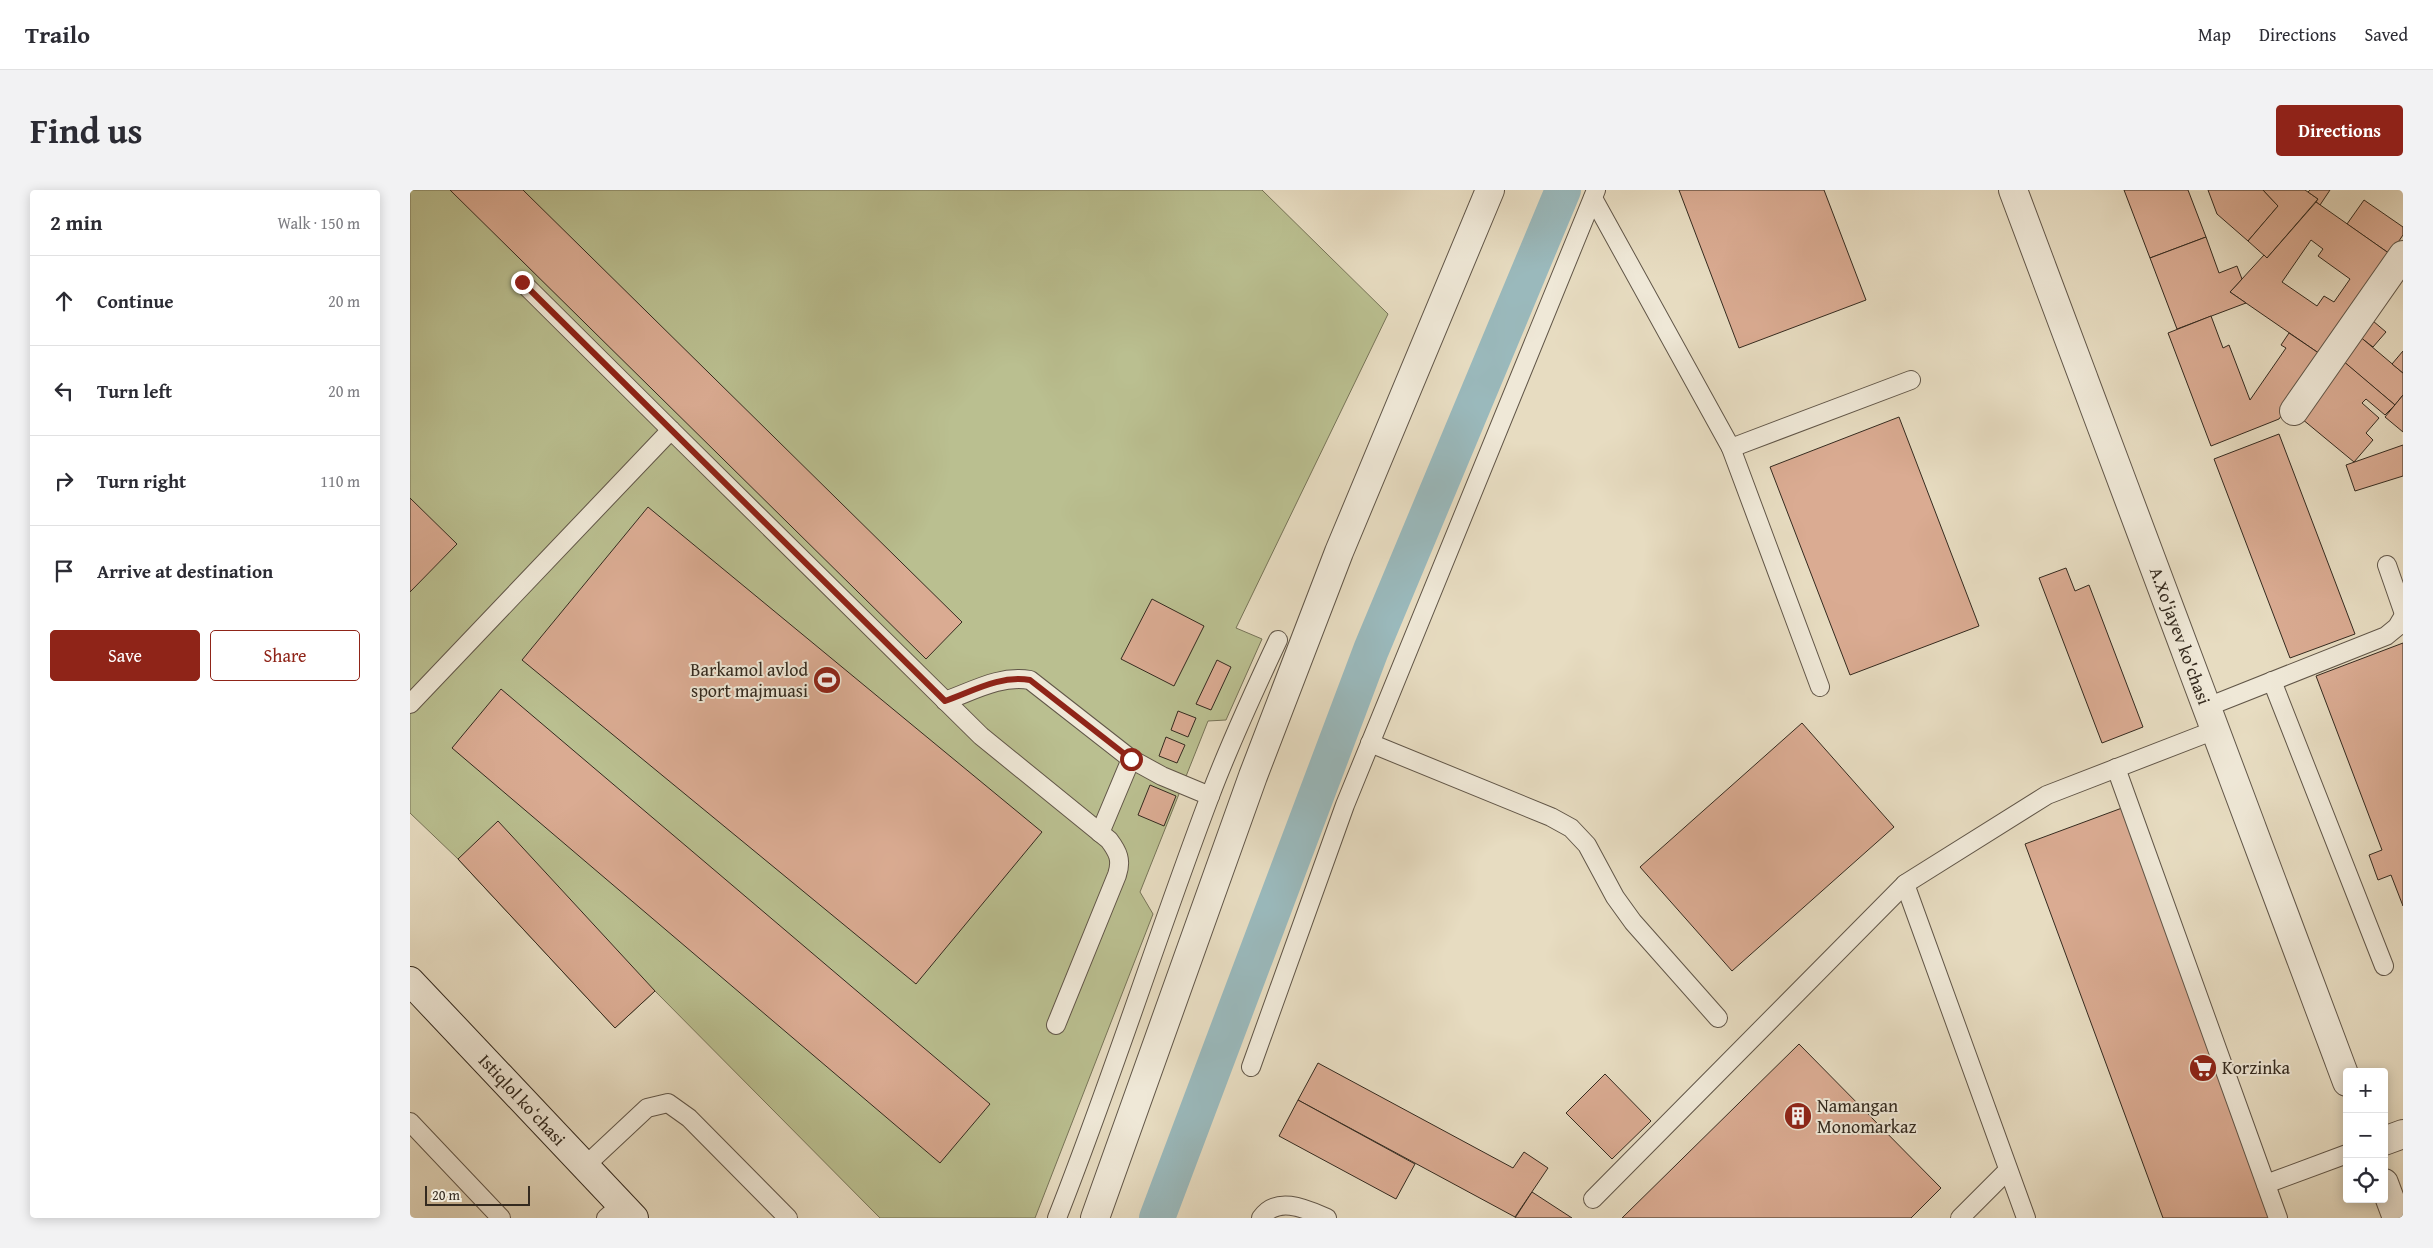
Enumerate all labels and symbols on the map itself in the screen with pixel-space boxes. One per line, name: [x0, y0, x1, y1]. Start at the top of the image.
route end: [511, 271, 534, 294]
street label: A.Xo'jayev ko'chasi: [2143, 563, 2218, 708]
place label: Barkamol avlod sport majmuasi: [690, 656, 808, 704]
sports icon: Barkamol avlod sport majmuasi: [812, 665, 842, 695]
route start: [1120, 748, 1143, 771]
street label: Istiqlol koʻchasi: [472, 1048, 572, 1152]
supermarket icon: Korzinka: [2188, 1053, 2218, 1083]
place label: Korzinka: [2222, 1054, 2290, 1081]
place label: Namangan Monomarkaz: [1817, 1092, 1917, 1140]
building icon: Namangan Monomarkaz: [1783, 1101, 1813, 1131]
scale bar: [425, 1183, 530, 1206]

